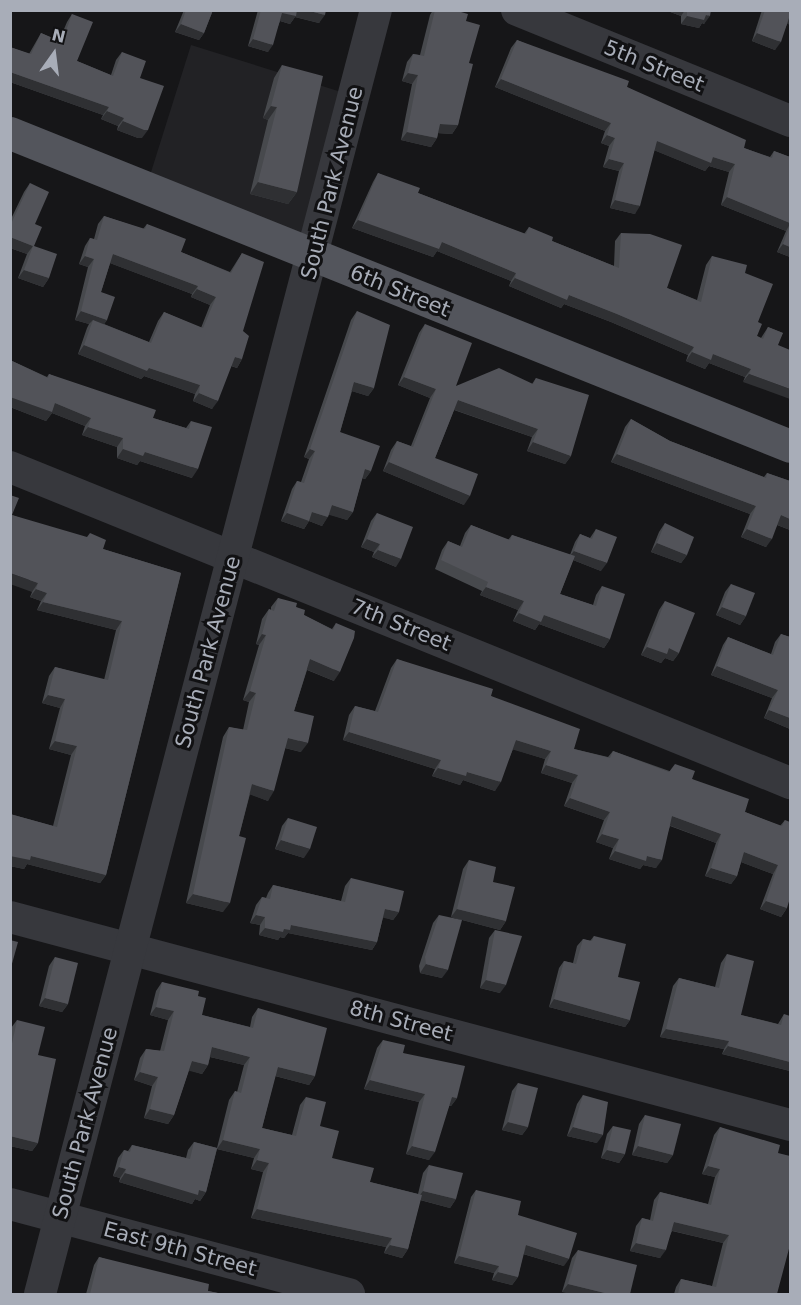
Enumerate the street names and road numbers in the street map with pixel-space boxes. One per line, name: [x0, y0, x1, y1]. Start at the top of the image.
street label: 5th Street: [600, 35, 708, 97]
street label: South Park Avenue: [296, 84, 368, 282]
street label: 6th Street: [346, 260, 454, 322]
street label: South Park Avenue: [170, 553, 246, 751]
street label: 7th Street: [347, 594, 455, 656]
street label: 8th Street: [347, 995, 455, 1047]
street label: South Park Avenue: [47, 1024, 123, 1222]
street label: East 9th Street: [101, 1216, 259, 1282]

